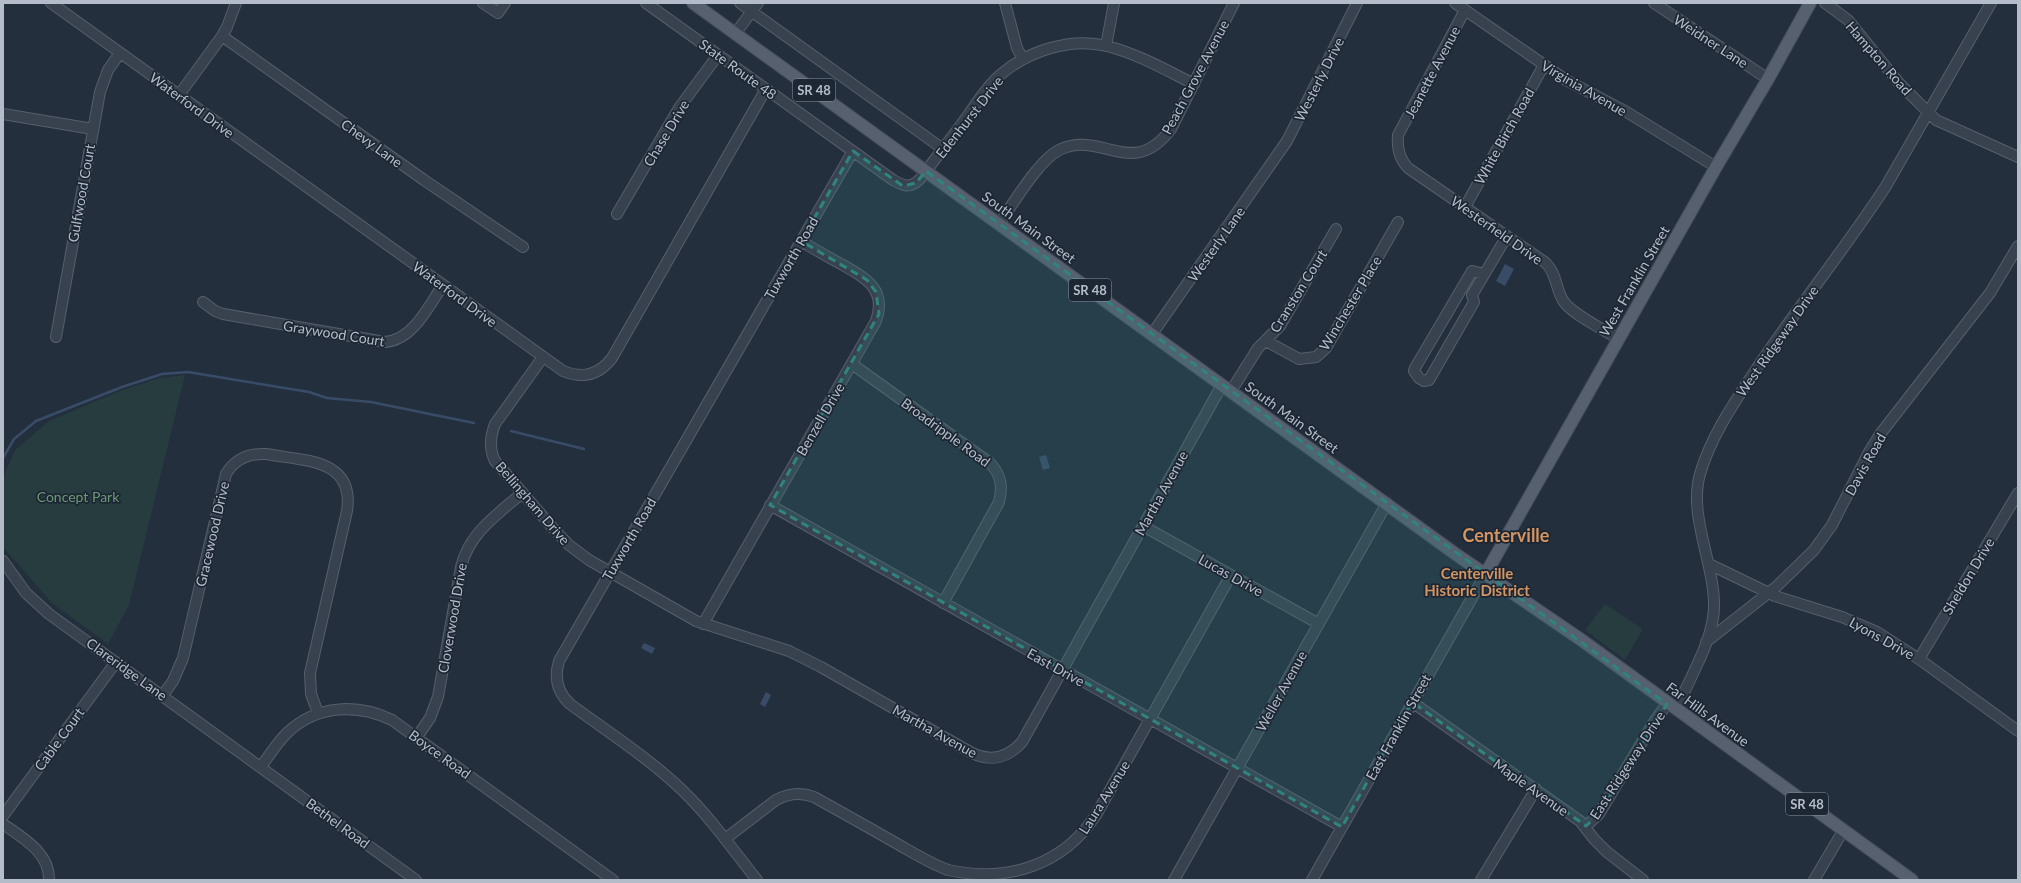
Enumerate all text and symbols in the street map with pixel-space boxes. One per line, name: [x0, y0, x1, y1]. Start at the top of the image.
street label: Weidner Lane: [1671, 11, 1751, 71]
street label: Peach Grove Avenue: [1158, 17, 1232, 137]
street label: Hampton Road: [1842, 18, 1916, 98]
street label: Jeanette Avenue: [1401, 23, 1463, 121]
street label: Westerly Drive: [1291, 34, 1347, 124]
street label: State Route 48: [696, 35, 780, 103]
street label: Virginia Avenue: [1538, 57, 1630, 119]
street label: Waterford Drive: [146, 69, 238, 141]
street label: Edenhurst Drive: [932, 73, 1006, 161]
road number: SR 48: [793, 79, 835, 101]
street label: White Birch Road: [1470, 85, 1538, 187]
street label: Chase Drive: [640, 97, 692, 169]
street label: Chevy Lane: [338, 115, 406, 171]
street label: Gulfwood Court: [64, 143, 98, 243]
street label: South Main Street: [979, 187, 1079, 267]
street label: Westerfield Drive: [1448, 192, 1546, 268]
street label: Westerly Lane: [1184, 203, 1248, 285]
street label: Tuxworth Road: [760, 213, 822, 303]
street label: West Franklin Street: [1595, 223, 1673, 339]
street label: Cranston Court: [1266, 246, 1330, 336]
street label: Winchester Place: [1315, 253, 1385, 353]
street label: Waterford Drive: [409, 258, 501, 330]
road number: SR 48: [1069, 279, 1111, 301]
street label: West Ridgeway Drive: [1732, 282, 1822, 400]
street label: Graywood Court: [282, 317, 386, 349]
street label: South Main Street: [1242, 377, 1342, 457]
street label: Benzell Drive: [792, 380, 848, 458]
street label: Broadripple Road: [898, 394, 994, 470]
street label: Davis Road: [1841, 430, 1889, 498]
street label: Martha Avenue: [1131, 448, 1191, 538]
street label: Bellingham Drive: [492, 458, 574, 548]
street label: Gracewood Drive: [192, 480, 232, 588]
park label: Concept Park: [37, 488, 120, 505]
street label: Tuxworth Road: [598, 494, 660, 584]
district label: Centerville: [1463, 524, 1550, 546]
street label: Sheldon Drive: [1938, 535, 1998, 617]
street label: Lucas Drive: [1196, 550, 1266, 600]
street label: Cloverwood Drive: [434, 562, 470, 674]
district label: Centerville Historic District: [1424, 564, 1530, 599]
street label: Lyons Drive: [1847, 613, 1917, 663]
street label: Clareridge Lane: [83, 634, 171, 704]
street label: East Drive: [1024, 644, 1088, 690]
street label: Weller Avenue: [1252, 648, 1310, 734]
street label: East Franklin Street: [1362, 671, 1434, 783]
street label: Far Hills Avenue: [1663, 678, 1753, 750]
street label: Martha Avenue: [890, 701, 980, 761]
street label: Cable Court: [31, 704, 87, 774]
street label: East Ridgeway Drive: [1586, 708, 1668, 822]
street label: Boyce Road: [406, 726, 474, 782]
street label: Maple Avenue: [1490, 755, 1572, 819]
street label: Laura Avenue: [1075, 757, 1133, 837]
road number: SR 48: [1786, 793, 1828, 815]
street label: Bethel Road: [303, 794, 373, 852]

